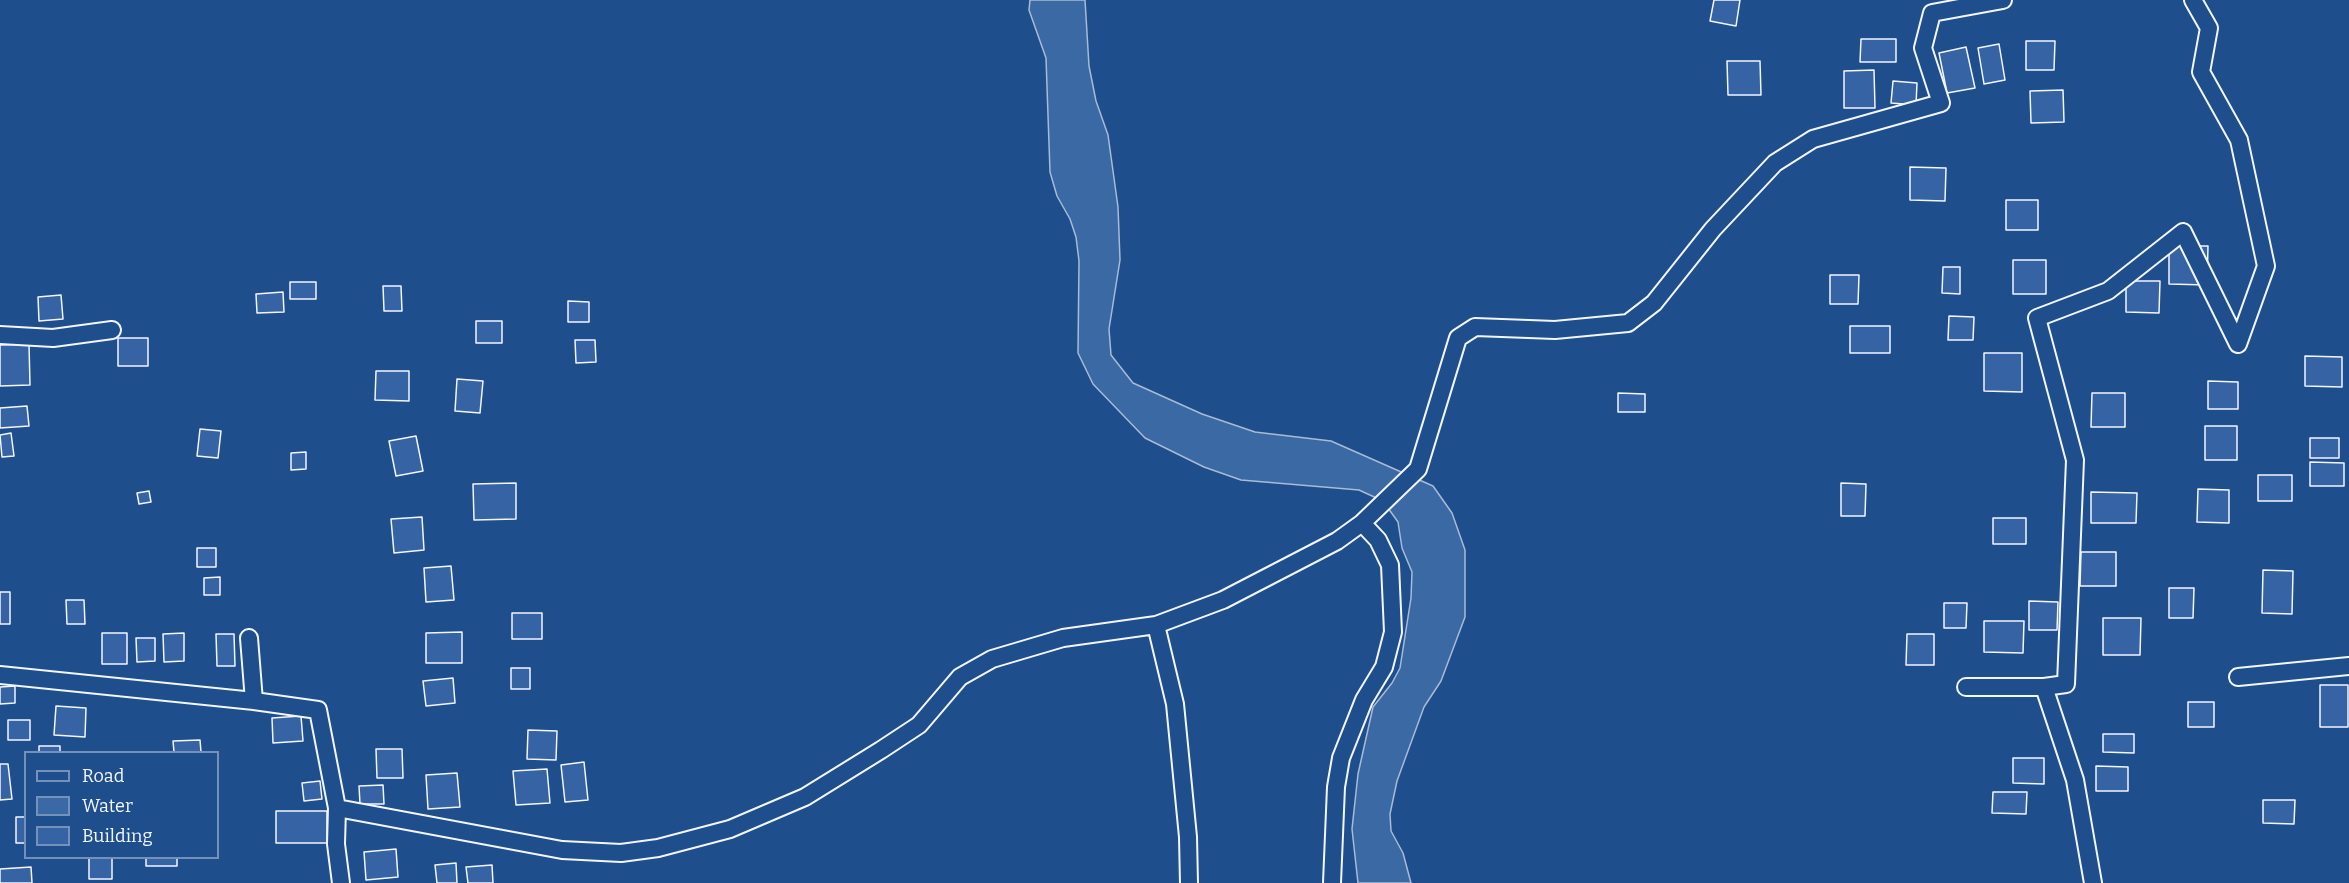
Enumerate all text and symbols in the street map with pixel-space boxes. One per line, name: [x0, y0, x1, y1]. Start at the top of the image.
legend: [24, 751, 219, 859]
text: Road: [82, 765, 124, 787]
text: Water: [82, 795, 133, 817]
text: Building: [82, 825, 153, 847]

